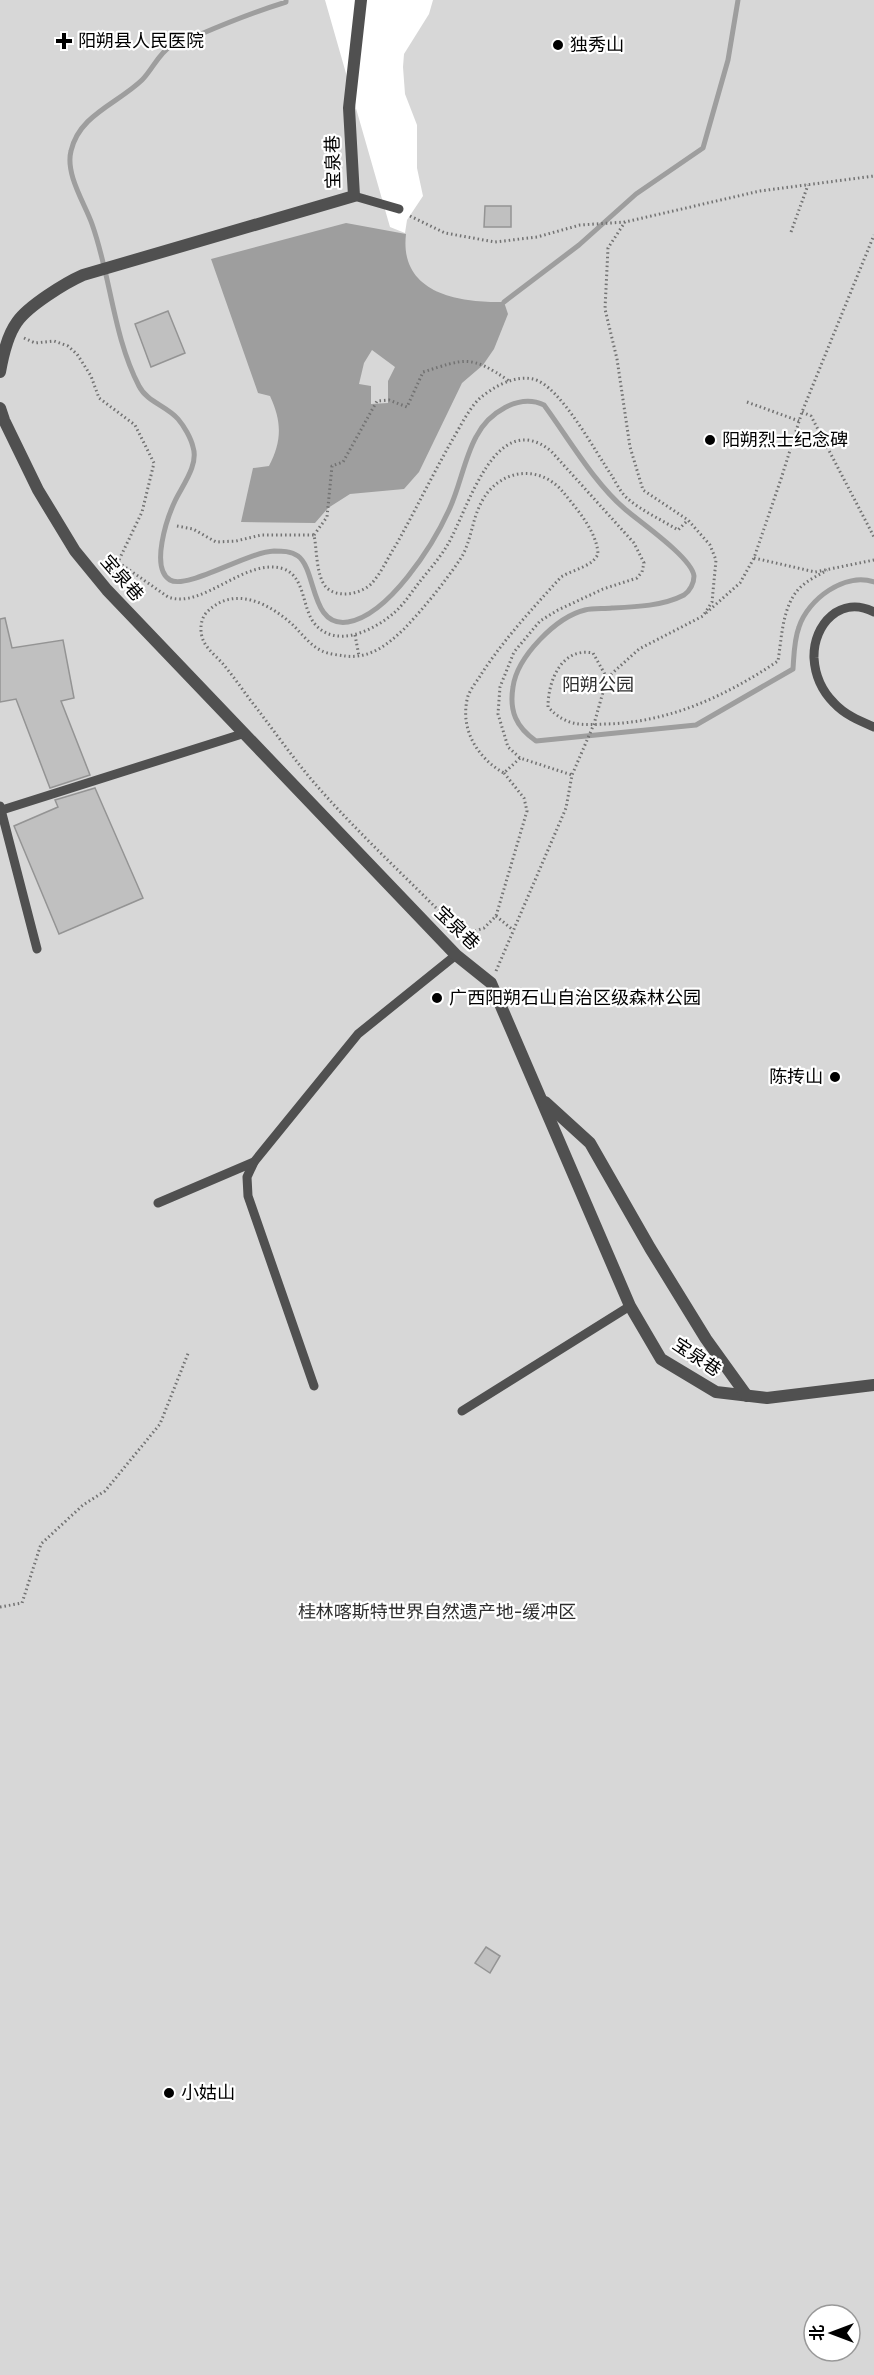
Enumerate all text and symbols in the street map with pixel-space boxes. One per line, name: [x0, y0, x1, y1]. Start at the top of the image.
place label: 阳朔县人民医院: [78, 30, 204, 52]
marker: 阳朔县人民医院: [55, 32, 73, 50]
place label: 独秀山: [570, 34, 624, 56]
marker: 独秀山: [551, 38, 565, 52]
street label: 宝泉巷: [322, 135, 344, 189]
place label: 阳朔烈士纪念碑: [722, 429, 848, 451]
marker: 阳朔烈士纪念碑: [703, 433, 717, 447]
street label: 宝泉巷: [96, 550, 148, 606]
park label: 阳朔公园: [562, 674, 634, 696]
street label: 宝泉巷: [430, 901, 484, 955]
place label: 广西阳朔石山自治区级森林公园: [449, 987, 701, 1009]
marker: 广西阳朔石山自治区级森林公园: [430, 991, 444, 1005]
place label: 陈抟山: [769, 1066, 823, 1088]
marker: 陈抟山: [828, 1070, 842, 1084]
street label: 宝泉巷: [668, 1333, 726, 1381]
park label: 桂林喀斯特世界自然遗产地-缓冲区: [298, 1601, 576, 1623]
place label: 小姑山: [181, 2082, 235, 2104]
marker: 小姑山: [162, 2086, 176, 2100]
north arrow: [802, 2303, 862, 2363]
text: 北: [808, 2325, 827, 2341]

